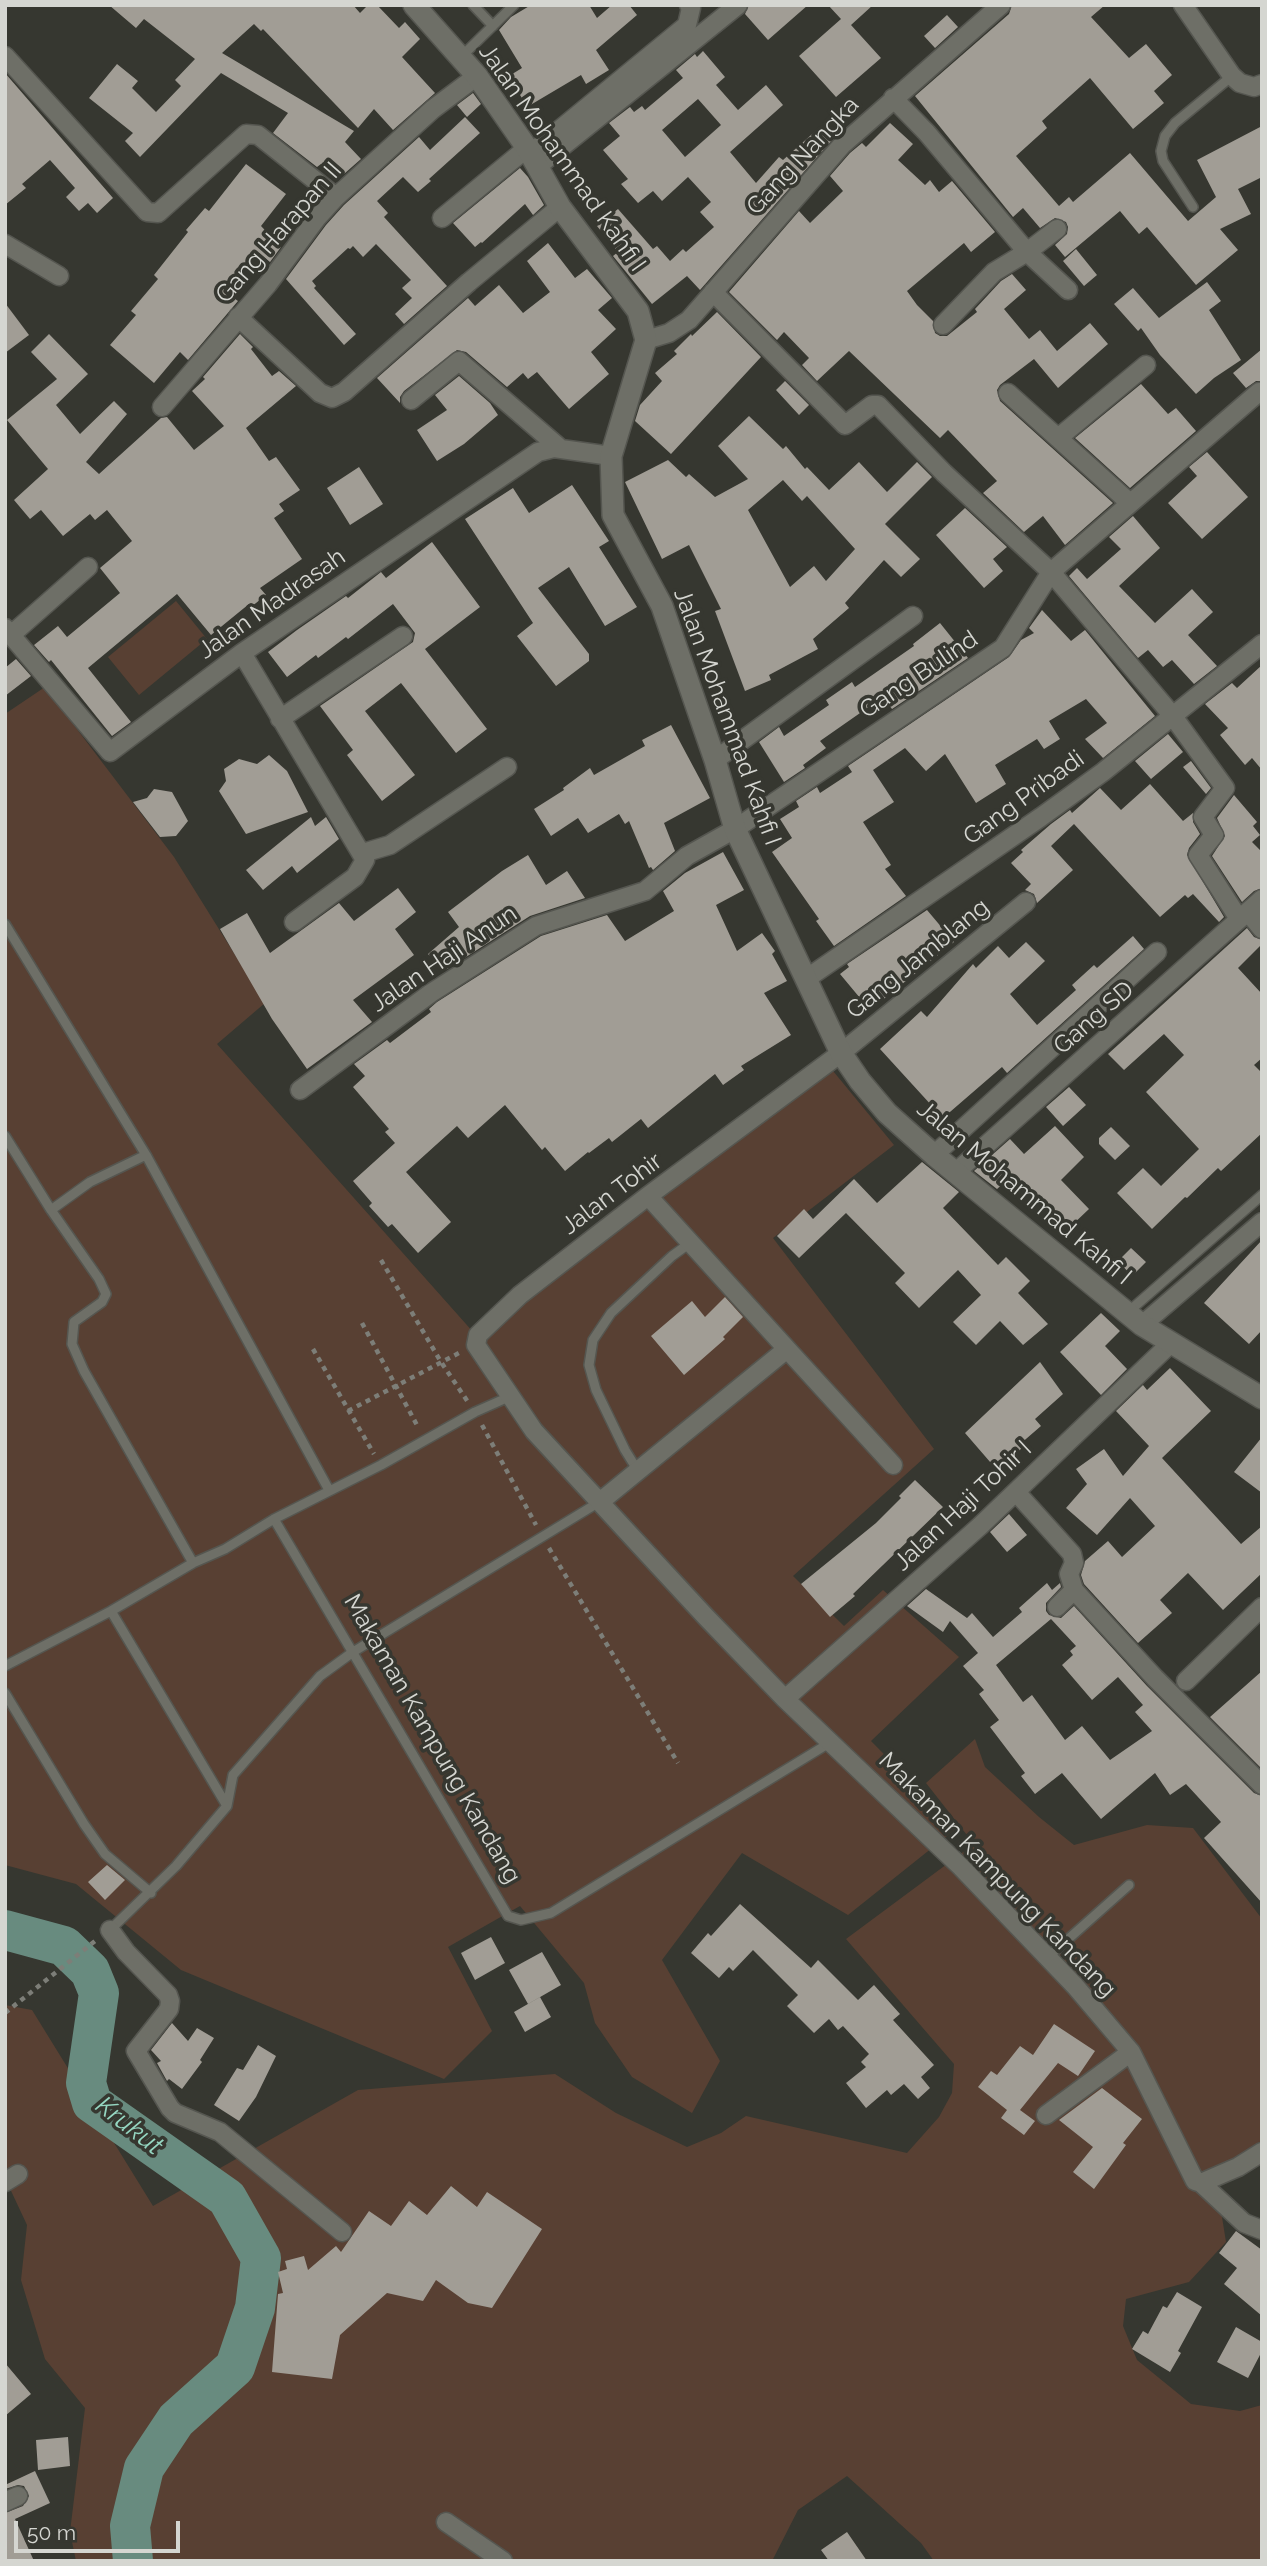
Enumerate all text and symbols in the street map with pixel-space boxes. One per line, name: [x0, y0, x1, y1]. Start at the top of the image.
street label: Jalan Mohammad Kahfi I: [472, 39, 652, 277]
street label: Gang Nangka: [741, 91, 865, 221]
street label: Gang Harapan II: [210, 157, 348, 309]
street label: Jalan Madrasah: [193, 543, 351, 665]
street label: Jalan Mohammad Kahfi I: [667, 585, 787, 849]
street label: Gang Bulind: [855, 625, 983, 725]
street label: Gang Pribadi: [958, 745, 1090, 851]
street label: Gang Jamblang: [841, 893, 995, 1025]
street label: Jalan Haji Anun: [365, 900, 523, 1018]
street label: Gang SD: [1048, 975, 1140, 1061]
street label: Jalan Mohammad Kahfi I: [911, 1095, 1137, 1291]
street label: Jalan Tohir: [556, 1147, 668, 1241]
street label: Jalan Haji Tohir I: [888, 1435, 1038, 1577]
street label: Makaman Kampung Kandang: [337, 1589, 527, 1889]
street label: Makaman Kampung Kandang: [872, 1747, 1122, 2003]
water label: Krukut: [89, 2090, 169, 2162]
scale bar: [18, 2506, 184, 2550]
text: 50 m: [27, 2520, 76, 2545]

